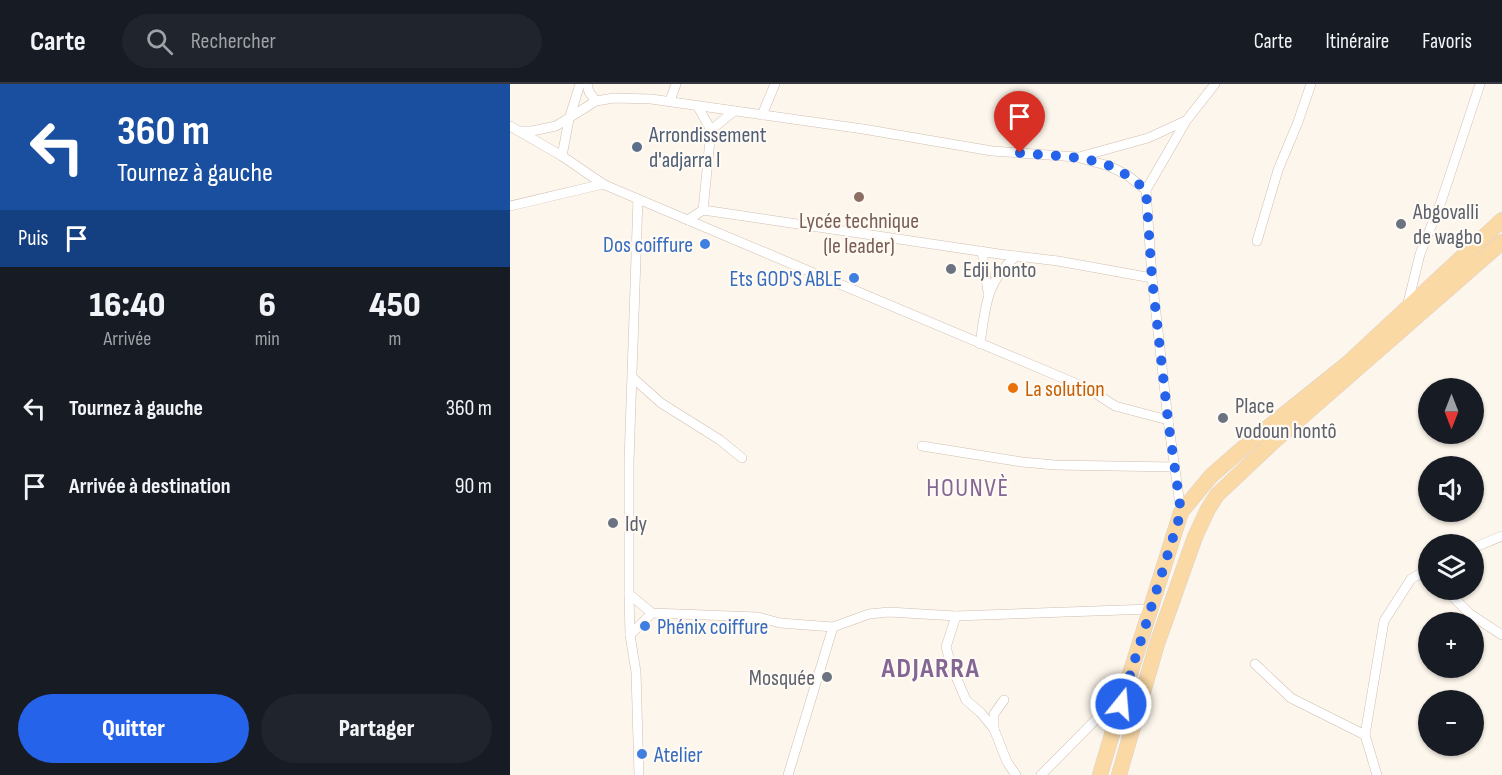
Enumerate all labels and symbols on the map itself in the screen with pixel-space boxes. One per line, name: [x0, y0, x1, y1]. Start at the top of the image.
pin: [994, 91, 1045, 153]
place label: Arrondissement d'adjarra I: [648, 122, 767, 174]
marker: Arrondissement d'adjarra I: [630, 140, 644, 154]
marker: Lycée technique (le leader): [852, 190, 866, 204]
place label: Abgovalli de wagbo: [1412, 199, 1482, 251]
place label: Lycée technique (le leader): [799, 208, 919, 260]
marker: Abgovalli de wagbo: [1394, 217, 1408, 231]
place label: Dos coiffure: [603, 232, 693, 259]
marker: Dos coiffure: [698, 237, 712, 251]
place label: Edji honto: [963, 257, 1036, 284]
marker: Edji honto: [944, 262, 958, 276]
place label: Ets GOD'S ABLE: [729, 266, 842, 293]
marker: Ets GOD'S ABLE: [847, 271, 861, 285]
place label: La solution: [1025, 376, 1105, 403]
north arrow: [1418, 378, 1484, 444]
marker: La solution: [1006, 381, 1020, 395]
place label: Place vodoun hontô: [1235, 393, 1337, 445]
marker: Place vodoun hontô: [1216, 411, 1230, 425]
district label: HOUNVÈ: [926, 473, 1010, 504]
place label: Idy: [625, 511, 648, 538]
marker: Idy: [606, 516, 620, 530]
place label: Phénix coiffure: [657, 614, 768, 641]
marker: Phénix coiffure: [638, 619, 652, 633]
district label: ADJARRA: [881, 652, 980, 685]
place label: Mosquée: [749, 665, 815, 692]
marker: Mosquée: [820, 670, 834, 684]
position arrow: [1089, 672, 1153, 736]
place label: Atelier: [653, 742, 703, 769]
marker: Atelier: [635, 747, 649, 761]

